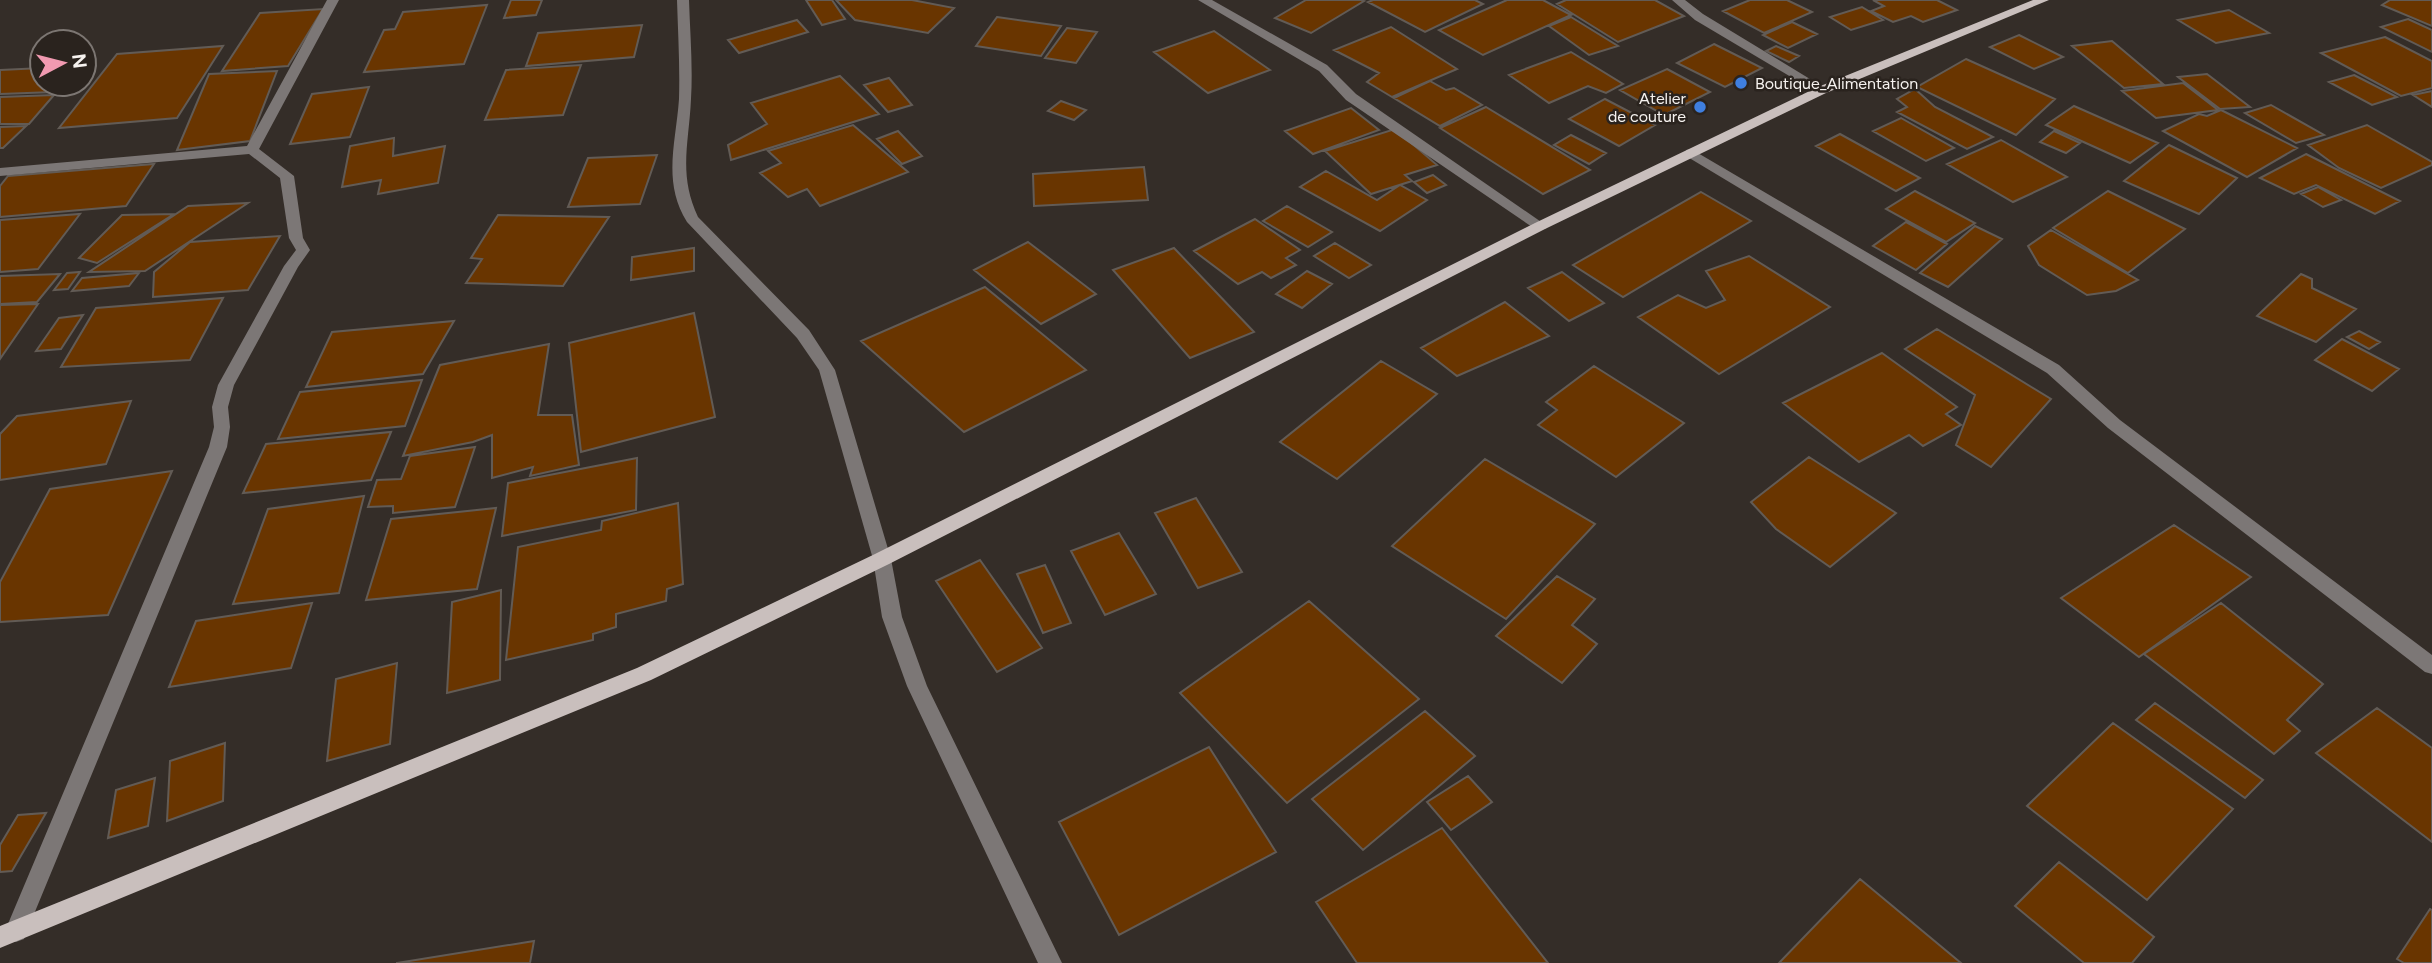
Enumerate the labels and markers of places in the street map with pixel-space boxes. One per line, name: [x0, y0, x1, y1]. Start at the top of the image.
place label: Boutique_Alimentation: [1755, 74, 1918, 93]
marker: Boutique_Alimentation: [1733, 75, 1749, 91]
place label: Atelier de couture: [1608, 89, 1687, 126]
marker: Atelier de couture: [1692, 99, 1708, 115]

